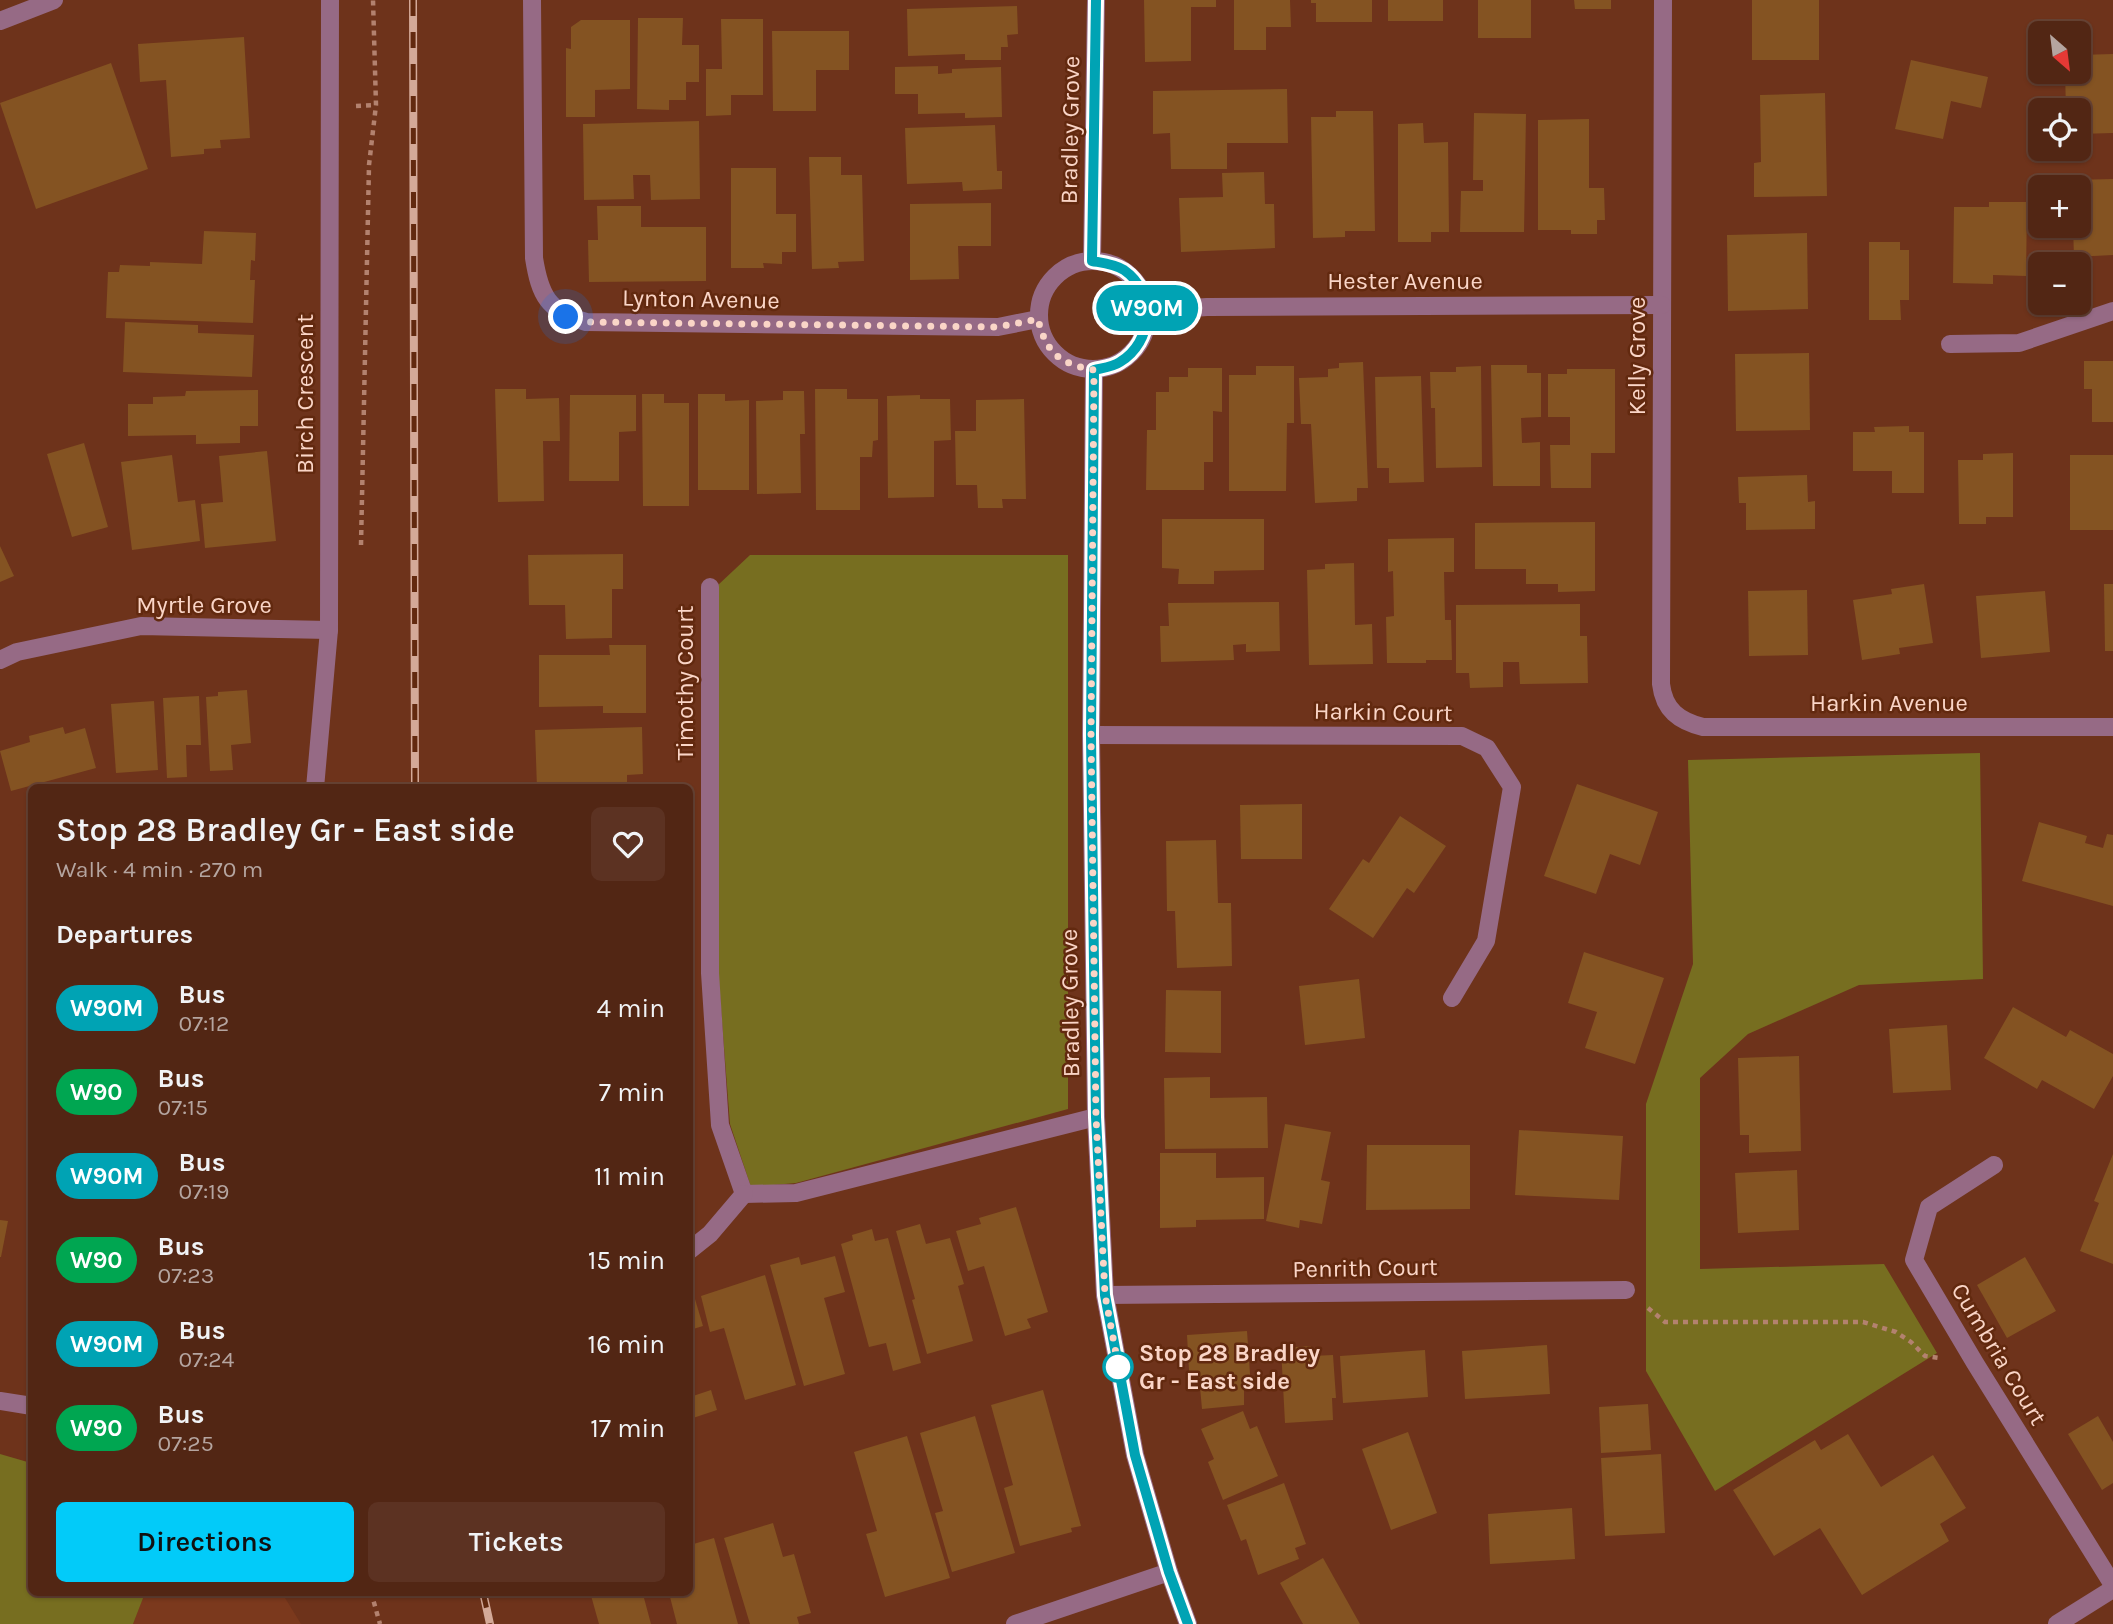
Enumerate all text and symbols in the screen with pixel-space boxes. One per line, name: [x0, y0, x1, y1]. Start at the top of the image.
north arrow: [2028, 21, 2091, 84]
map controls: [2028, 21, 2091, 315]
street label: Bradley Grove: [1055, 55, 1085, 205]
button: locate: [2028, 98, 2091, 161]
button: +: [2028, 175, 2091, 238]
button: −: [2028, 252, 2091, 315]
street label: Hester Avenue: [1327, 267, 1483, 295]
street label: Lynton Avenue: [622, 284, 780, 314]
line badge: W90M: [1098, 285, 1196, 331]
text: W90M: [1110, 294, 1184, 322]
street label: Kelly Grove: [1623, 297, 1651, 415]
your location: [548, 299, 583, 334]
street label: Birch Crescent: [291, 314, 319, 474]
street label: Myrtle Grove: [136, 591, 272, 619]
street label: Timothy Court: [671, 605, 699, 761]
street label: Harkin Avenue: [1810, 689, 1968, 717]
street label: Harkin Court: [1313, 697, 1453, 727]
button: heart: [591, 807, 665, 881]
text: Stop 28 Bradley Gr - East side: [56, 811, 515, 849]
text: Walk · 4 min · 270 m: [56, 856, 263, 883]
text: Departures: [56, 919, 193, 950]
street label: Bradley Grove: [1055, 928, 1085, 1078]
text: Bus: [179, 979, 225, 1010]
text: 4 min: [597, 993, 665, 1024]
text: W90M: [70, 994, 144, 1022]
text: 07:12: [179, 1010, 229, 1037]
text: Bus: [158, 1063, 204, 1094]
text: 7 min: [599, 1077, 665, 1108]
text: W90: [70, 1078, 123, 1106]
text: 07:15: [158, 1094, 208, 1121]
text: Bus: [179, 1147, 225, 1178]
text: 11 min: [594, 1161, 665, 1192]
text: W90M: [70, 1162, 144, 1190]
text: 07:19: [179, 1178, 229, 1205]
text: Bus: [158, 1231, 204, 1262]
text: 15 min: [588, 1245, 665, 1276]
text: W90: [70, 1246, 123, 1274]
street label: Penrith Court: [1292, 1253, 1438, 1283]
text: 07:23: [158, 1262, 214, 1289]
street label: Cumbria Court: [1946, 1278, 2052, 1430]
text: Bus: [179, 1315, 225, 1346]
text: 16 min: [588, 1329, 665, 1360]
text: W90M: [70, 1330, 144, 1358]
place label: Stop 28 Bradley Gr - East side: [1139, 1339, 1320, 1395]
text: 07:24: [179, 1346, 234, 1373]
marker: Stop 28 Bradley Gr - East side: [1103, 1352, 1133, 1382]
text: Bus: [158, 1399, 204, 1430]
text: 17 min: [590, 1413, 665, 1444]
text: W90: [70, 1414, 123, 1442]
text: 07:25: [158, 1430, 214, 1457]
button: Directions: [56, 1502, 354, 1582]
button: Tickets: [368, 1502, 665, 1582]

